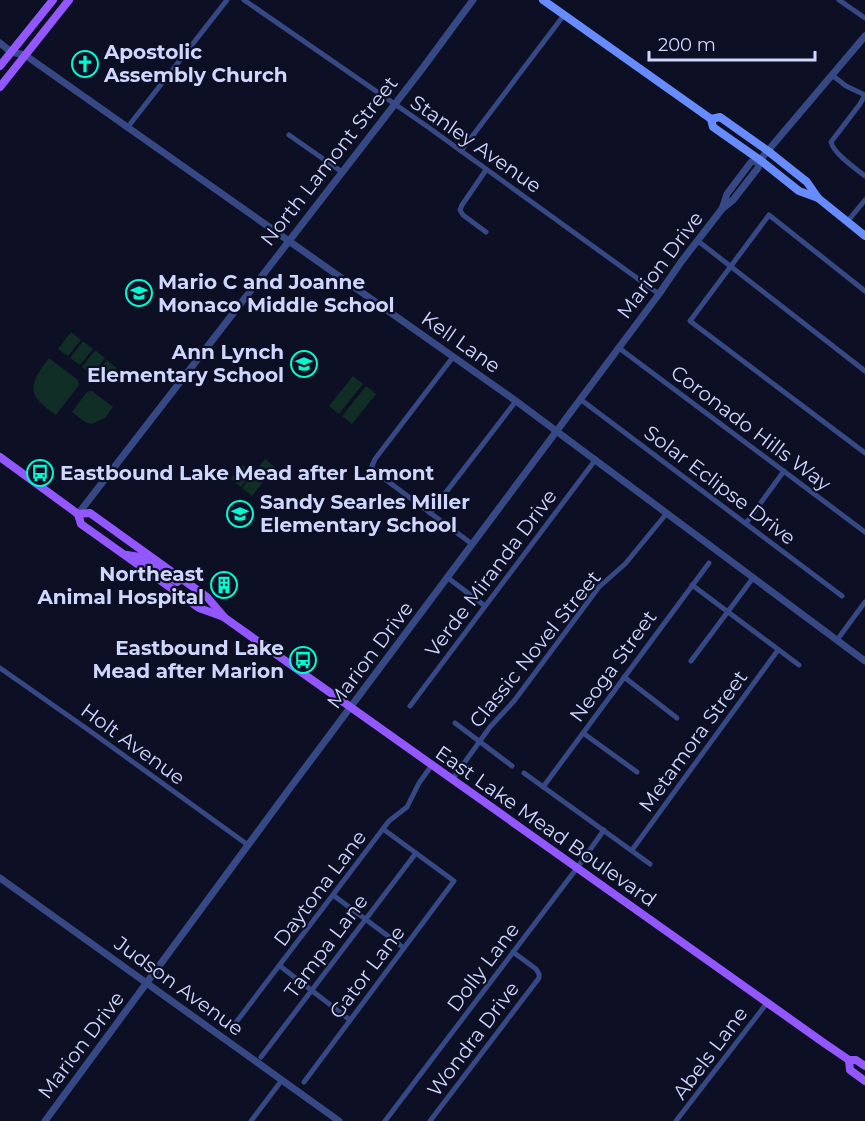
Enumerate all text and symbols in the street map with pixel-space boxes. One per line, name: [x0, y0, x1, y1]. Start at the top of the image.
scale bar: [649, 24, 816, 62]
text: 200 m: [658, 34, 716, 56]
place label: Apostolic Assembly Church: [103, 40, 288, 87]
church icon: Apostolic Assembly Church: [70, 49, 100, 79]
street label: North Lamont Street: [255, 71, 403, 251]
street label: Stanley Avenue: [406, 90, 546, 198]
street label: Marion Drive: [612, 207, 708, 323]
place label: Mario C and Joanne Monaco Middle School: [158, 270, 395, 317]
school or university icon: Mario C and Joanne Monaco Middle School: [124, 278, 154, 308]
street label: Kell Lane: [417, 306, 505, 378]
place label: Ann Lynch Elementary School: [87, 340, 284, 387]
school or university icon: Ann Lynch Elementary School: [289, 349, 319, 379]
street label: Coronado Hills Way: [666, 360, 836, 496]
street label: Solar Eclipse Drive: [640, 420, 800, 550]
bus stop icon: Eastbound Lake Mead after Lamont: [25, 458, 55, 488]
place label: Eastbound Lake Mead after Lamont: [60, 461, 435, 485]
street label: Verde Miranda Drive: [420, 484, 562, 662]
place label: Sandy Searles Miller Elementary School: [260, 490, 470, 537]
school or university icon: Sandy Searles Miller Elementary School: [225, 499, 255, 529]
place label: Northeast Animal Hospital: [36, 562, 204, 609]
street label: Classic Novel Street: [464, 566, 606, 732]
building icon: Northeast Animal Hospital: [209, 570, 239, 600]
street label: Marion Drive: [322, 597, 418, 713]
street label: Neoga Street: [564, 606, 662, 726]
place label: Eastbound Lake Mead after Marion: [92, 636, 284, 683]
bus stop icon: Eastbound Lake Mead after Marion: [288, 645, 318, 675]
street label: Metamora Street: [634, 666, 752, 816]
street label: Holt Avenue: [76, 698, 190, 790]
street label: East Lake Mead Boulevard: [431, 740, 661, 912]
street label: Daytona Lane: [269, 825, 371, 951]
street label: Tampa Lane: [279, 889, 373, 1003]
street label: Dolly Lane: [442, 918, 524, 1016]
street label: Gator Lane: [324, 921, 410, 1023]
street label: Judson Avenue: [109, 931, 248, 1041]
street label: Wondra Drive: [422, 977, 524, 1101]
street label: Marion Drive: [33, 987, 129, 1103]
street label: Abels Lane: [667, 1002, 753, 1104]

